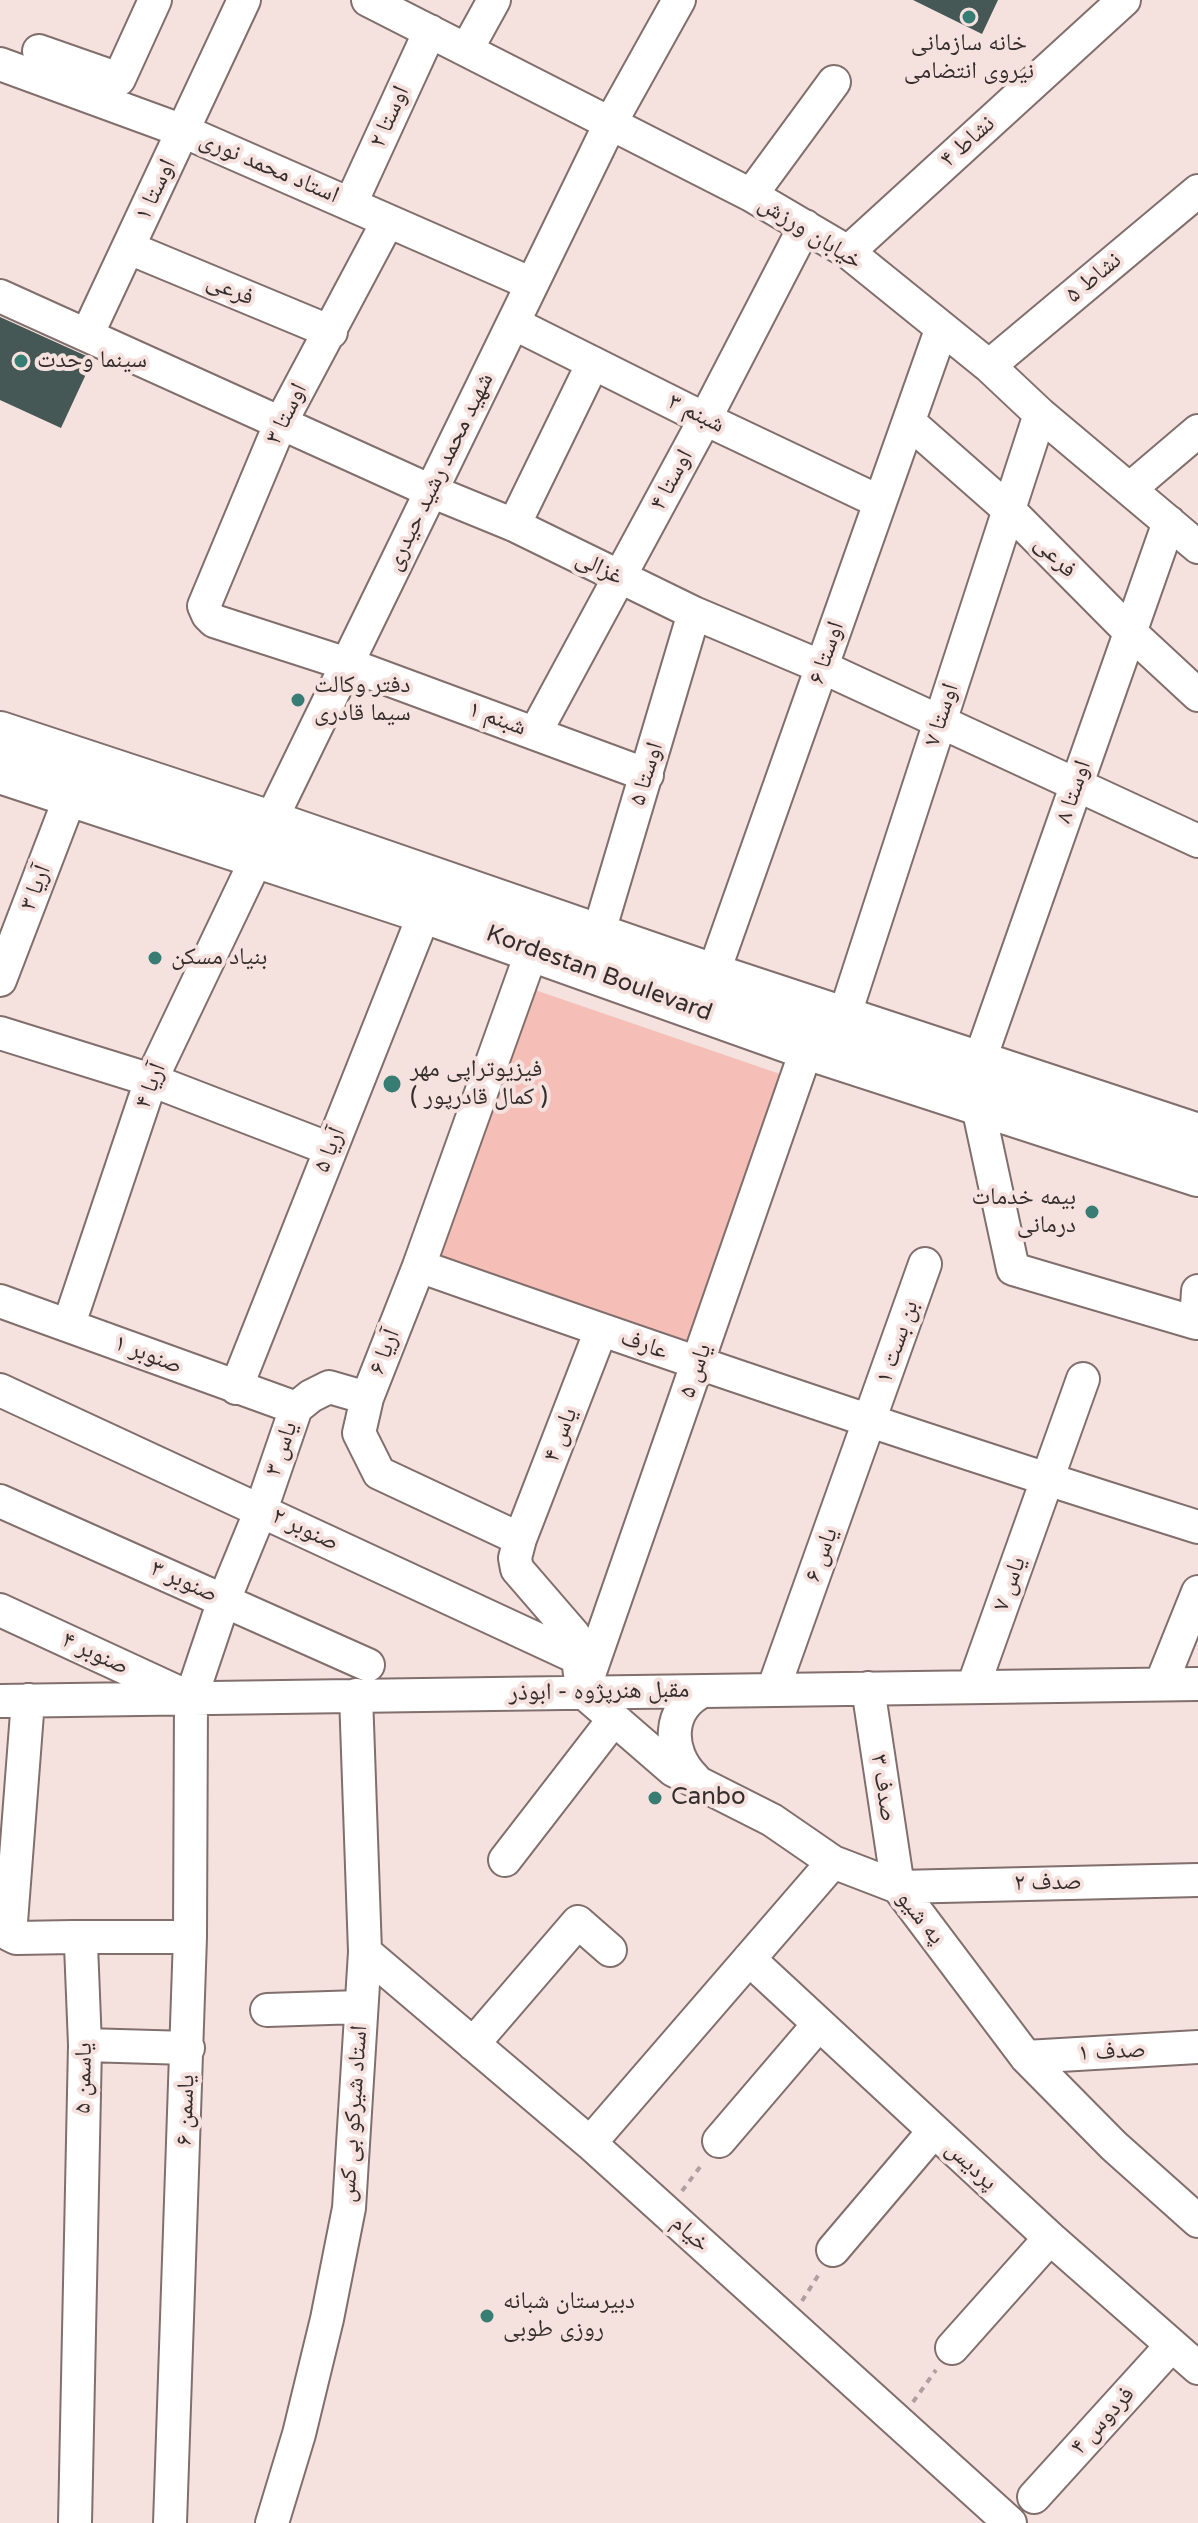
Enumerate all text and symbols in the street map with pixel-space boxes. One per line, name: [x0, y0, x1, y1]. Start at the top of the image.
marker: خانه سازمانی نیروی انتضامی: [960, 8, 978, 26]
place label: خانه سازمانی نیروی انتضامی: [904, 30, 1034, 86]
street label: اوستا ۲: [364, 82, 416, 152]
street label: نشاط ۴: [935, 110, 1001, 174]
street label: استاد محمد نوری: [195, 126, 343, 210]
street label: اوستا ۱: [129, 155, 183, 225]
street label: خیابان ورزش: [753, 190, 867, 276]
street label: نشاط ۵: [1060, 246, 1128, 310]
street label: فرعی: [202, 267, 258, 313]
place label: سینما وحدت: [37, 347, 147, 375]
marker: سینما وحدت: [12, 352, 30, 370]
street label: شهید محمد رشید حیدری: [380, 368, 500, 576]
street label: اوستا ۳: [260, 379, 314, 449]
street label: شبنم ۳: [663, 388, 729, 440]
street label: اوستا ۴: [644, 445, 700, 515]
street label: فرعی: [1028, 530, 1082, 584]
street label: غزالی: [571, 544, 627, 592]
street label: اوستا ۶: [803, 618, 851, 688]
place label: دفتر وکالت سیما قادری: [314, 672, 411, 728]
street label: اوستا ۷: [918, 680, 966, 750]
marker: دفتر وکالت سیما قادری: [289, 691, 307, 709]
street label: شبنم ۱: [464, 695, 530, 743]
street label: اوستا ۵: [624, 739, 670, 809]
street label: اوستا ۸: [1050, 757, 1098, 827]
street label: آریا ۳: [14, 861, 58, 915]
street label: Kordestan Boulevard: [482, 920, 716, 1028]
place label: بنیاد مسکن: [171, 944, 267, 972]
marker: بنیاد مسکن: [146, 949, 164, 967]
place label: فیزیوتراپی مهر ( کمال قادرپور ): [410, 1056, 548, 1112]
street label: آریا ۴: [129, 1059, 173, 1113]
marker: فیزیوتراپی مهر ( کمال قادرپور ): [381, 1073, 403, 1095]
street label: آریا ۵: [308, 1123, 352, 1177]
place label: بیمه خدمات درمانی: [972, 1184, 1076, 1240]
marker: بیمه خدمات درمانی: [1083, 1203, 1101, 1221]
street label: بن بست ۱: [870, 1297, 926, 1387]
street label: عارف: [617, 1324, 671, 1366]
street label: آریا ۶: [363, 1325, 407, 1379]
street label: صنوبر ۱: [110, 1329, 186, 1381]
street label: یاس ۵: [673, 1340, 719, 1402]
street label: یاس ۴: [538, 1404, 584, 1466]
street label: یاس ۳: [259, 1418, 305, 1480]
street label: صنوبر ۲: [267, 1502, 343, 1558]
street label: یاس ۶: [799, 1524, 845, 1586]
street label: یاس ۷: [987, 1553, 1033, 1615]
street label: صنوبر ۳: [146, 1555, 222, 1609]
street label: صنوبر ۴: [57, 1626, 133, 1682]
street label: مقبل هنرپژوه - ابوذر: [508, 1676, 690, 1708]
street label: صدف ۳: [863, 1752, 903, 1824]
place label: Canbo: [671, 1784, 746, 1812]
marker: Canbo: [646, 1789, 664, 1807]
street label: صدف ۲: [1014, 1868, 1082, 1898]
street label: په شیو: [890, 1885, 950, 1951]
street label: استاد شیرکو بی کس: [333, 2024, 375, 2204]
street label: صدف ۱: [1077, 2036, 1147, 2068]
street label: یاسمن ۵: [69, 2042, 99, 2114]
street label: یاسمن ۶: [170, 2074, 202, 2146]
street label: پردیس: [939, 2135, 1003, 2197]
street label: خیام: [665, 2209, 715, 2259]
place label: دبیرستان شبانه روزی طوبی: [503, 2288, 635, 2344]
marker: دبیرستان شبانه روزی طوبی: [478, 2307, 496, 2325]
street label: فردوس ۴: [1065, 2381, 1141, 2461]

